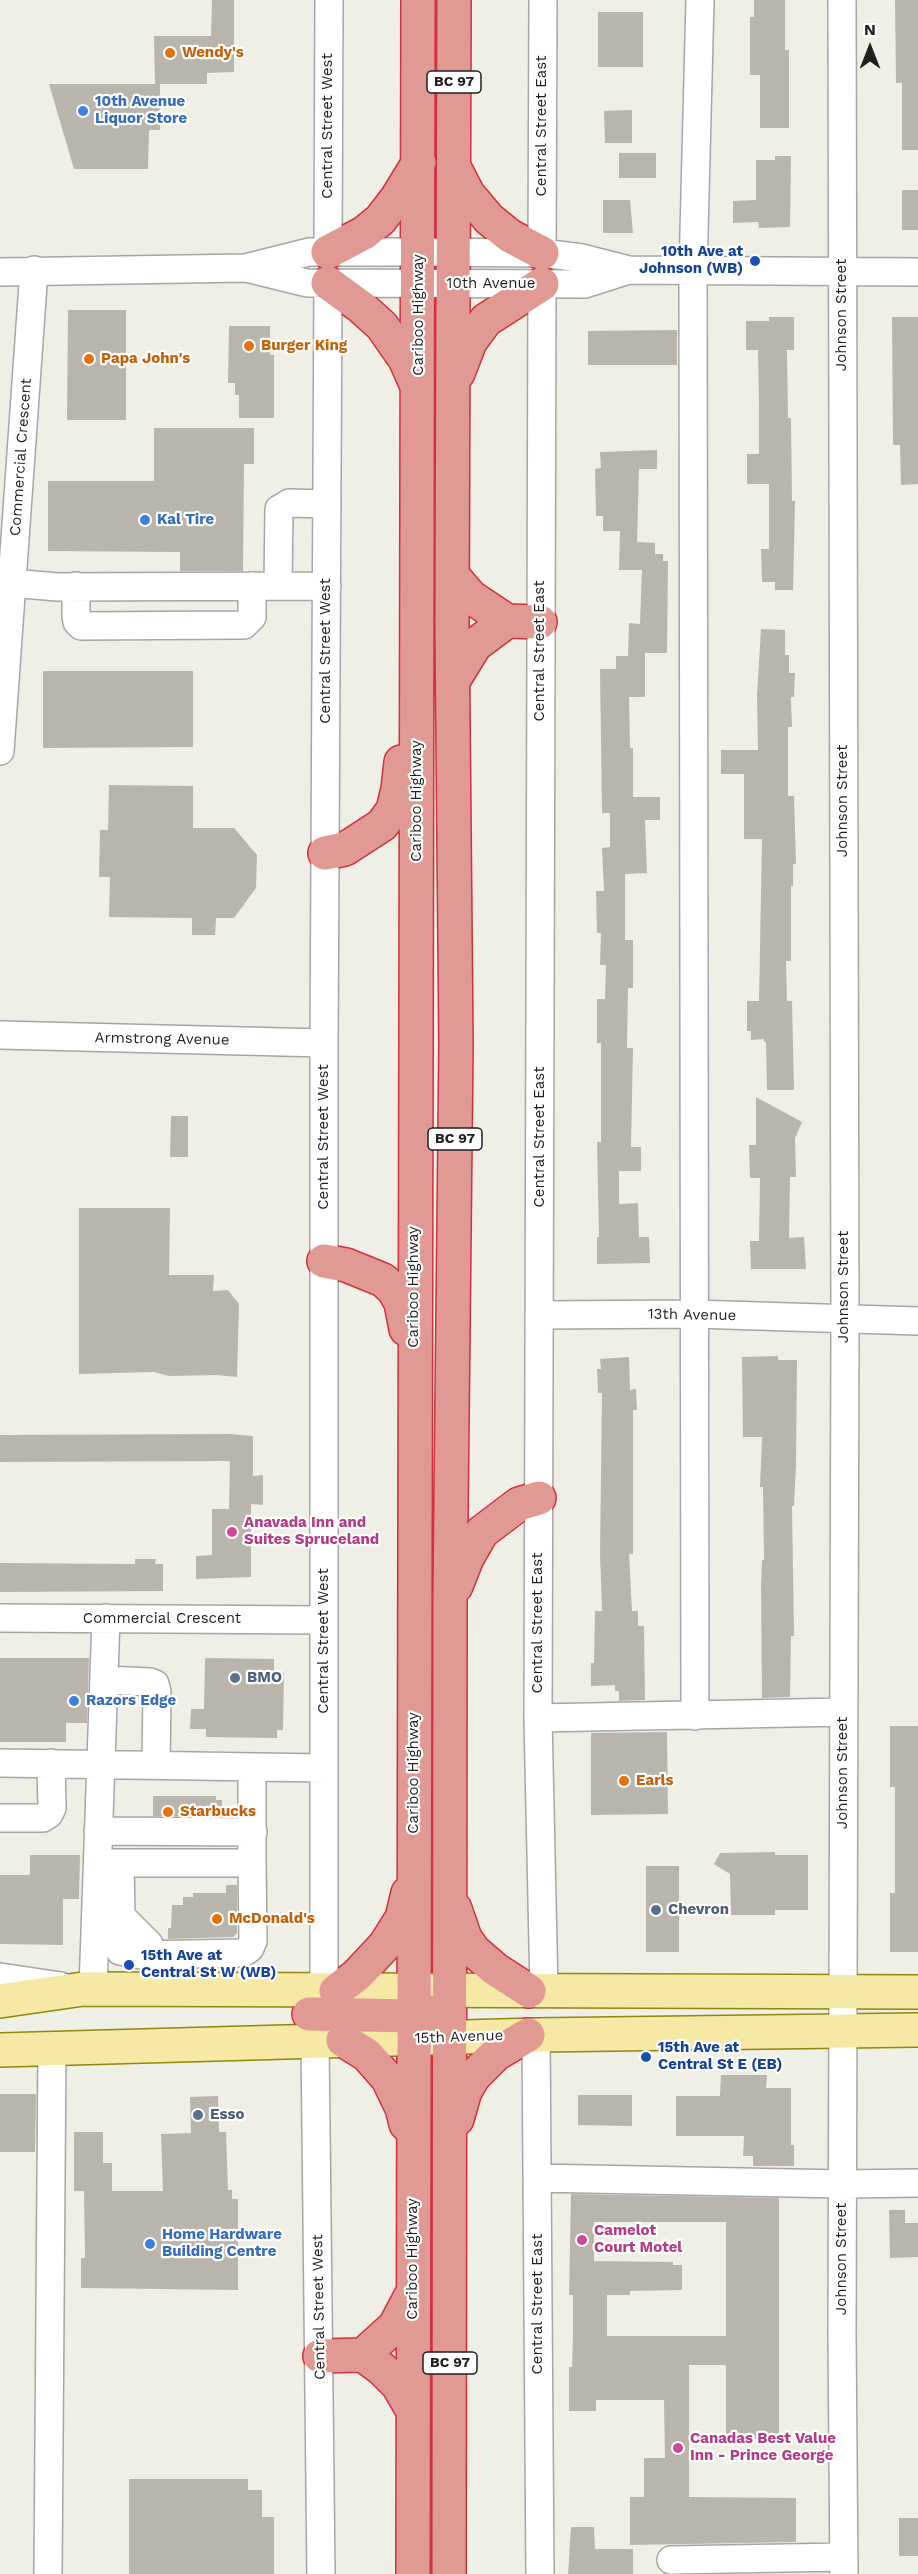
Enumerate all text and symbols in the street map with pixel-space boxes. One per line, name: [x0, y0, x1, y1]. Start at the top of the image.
north arrow: [840, 18, 900, 78]
text: N: [864, 20, 876, 39]
place label: Wendy's: [182, 44, 244, 62]
marker: Wendy's: [163, 46, 177, 60]
street label: Central Street West: [319, 53, 337, 199]
street label: Central Street East: [533, 55, 551, 197]
road number: BC 97: [427, 71, 481, 93]
place label: 10th Avenue Liquor Store: [95, 93, 187, 128]
marker: 10th Avenue Liquor Store: [76, 104, 90, 118]
place label: 10th Ave at Johnson (WB): [639, 243, 743, 278]
street label: Cariboo Highway: [410, 254, 428, 376]
marker: 10th Ave at Johnson (WB): [748, 254, 762, 268]
street label: Johnson Street: [833, 259, 851, 371]
street label: 10th Avenue: [447, 275, 535, 293]
place label: Burger King: [261, 337, 347, 355]
marker: Burger King: [242, 339, 256, 353]
place label: Papa John's: [101, 350, 190, 368]
marker: Papa John's: [82, 352, 96, 366]
street label: Commercial Crescent: [7, 377, 35, 537]
place label: Kal Tire: [157, 511, 214, 529]
marker: Kal Tire: [138, 513, 152, 527]
street label: Central Street West: [317, 578, 335, 724]
street label: Central Street East: [531, 580, 549, 722]
street label: Cariboo Highway: [408, 740, 426, 862]
street label: Johnson Street: [834, 745, 852, 857]
street label: Armstrong Avenue: [94, 1029, 230, 1049]
street label: Central Street West: [315, 1064, 333, 1210]
street label: Central Street East: [531, 1066, 549, 1208]
road number: BC 97: [428, 1128, 482, 1150]
street label: Cariboo Highway: [405, 1226, 423, 1348]
street label: Johnson Street: [835, 1231, 853, 1343]
street label: 13th Avenue: [648, 1305, 736, 1325]
place label: Anavada Inn and Suites Spruceland: [244, 1514, 379, 1549]
marker: Anavada Inn and Suites Spruceland: [225, 1525, 239, 1539]
street label: Central Street East: [529, 1552, 547, 1694]
street label: Central Street West: [315, 1568, 333, 1714]
street label: Commercial Crescent: [83, 1610, 241, 1628]
place label: BMO: [247, 1669, 282, 1687]
marker: BMO: [228, 1671, 242, 1685]
place label: Razors Edge: [86, 1692, 176, 1710]
marker: Razors Edge: [67, 1694, 81, 1708]
street label: Cariboo Highway: [405, 1712, 423, 1834]
street label: Johnson Street: [834, 1717, 852, 1829]
place label: Earls: [636, 1772, 673, 1790]
marker: Earls: [617, 1774, 631, 1788]
place label: Starbucks: [180, 1803, 256, 1821]
marker: Starbucks: [161, 1805, 175, 1819]
place label: Chevron: [668, 1901, 729, 1919]
marker: Chevron: [649, 1903, 663, 1917]
place label: McDonald's: [229, 1910, 315, 1928]
marker: McDonald's: [210, 1912, 224, 1926]
place label: 15th Ave at Central St W (WB): [141, 1947, 276, 1982]
marker: 15th Ave at Central St W (WB): [122, 1958, 136, 1972]
street label: 15th Avenue: [415, 2026, 503, 2048]
place label: 15th Ave at Central St E (EB): [658, 2039, 782, 2074]
marker: 15th Ave at Central St E (EB): [639, 2050, 653, 2064]
place label: Esso: [210, 2106, 244, 2124]
marker: Esso: [191, 2108, 205, 2122]
street label: Cariboo Highway: [404, 2198, 422, 2320]
street label: Johnson Street: [833, 2203, 851, 2315]
place label: Camelot Court Motel: [594, 2222, 682, 2257]
place label: Home Hardware Building Centre: [162, 2226, 282, 2261]
street label: Central Street East: [529, 2233, 547, 2375]
marker: Camelot Court Motel: [575, 2233, 589, 2247]
street label: Central Street West: [309, 2234, 329, 2380]
marker: Home Hardware Building Centre: [143, 2237, 157, 2251]
road number: BC 97: [423, 2352, 477, 2374]
place label: Canadas Best Value Inn - Prince George: [690, 2430, 836, 2465]
marker: Canadas Best Value Inn - Prince George: [671, 2441, 685, 2455]

